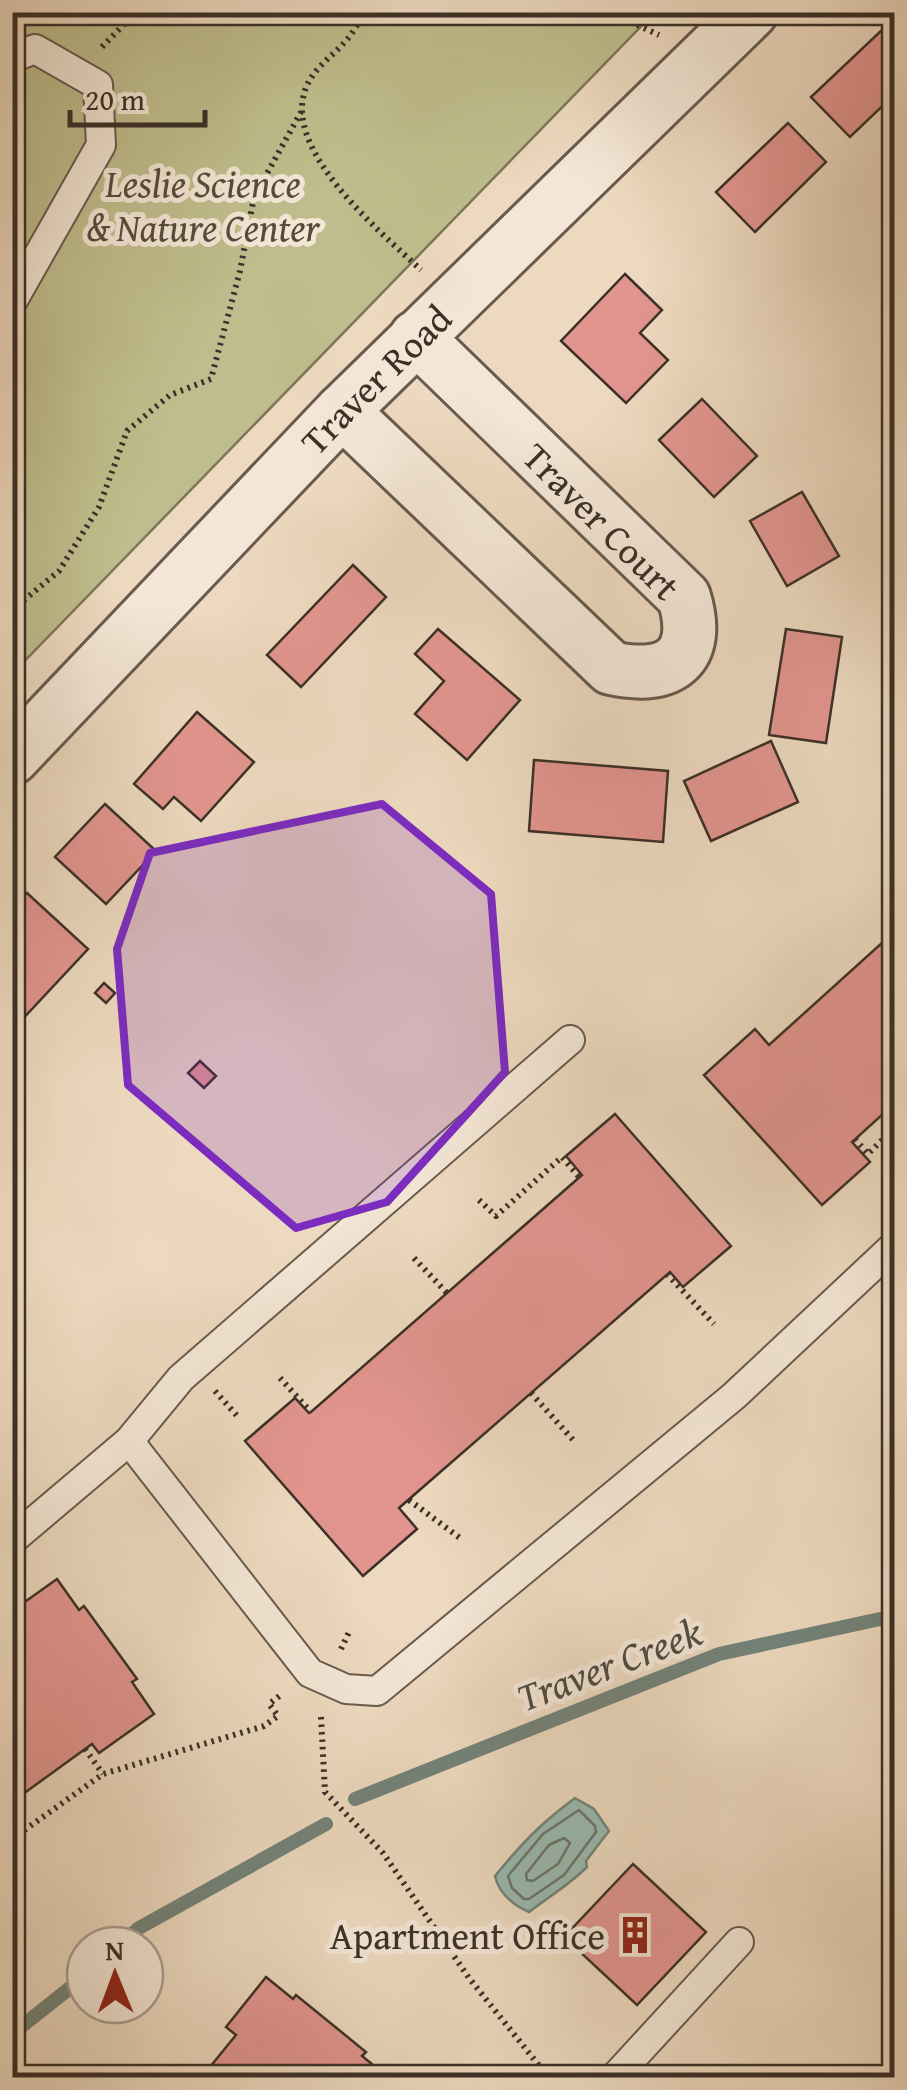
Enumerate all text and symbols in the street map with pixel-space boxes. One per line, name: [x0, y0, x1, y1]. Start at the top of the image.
scale bar: [70, 65, 205, 127]
text: 20 m: [85, 77, 145, 121]
park label: Leslie Science & Nature Center: [86, 155, 322, 255]
street label: Traver Road: [287, 291, 464, 467]
street label: Traver Court: [510, 429, 694, 613]
water label: Traver Creek: [508, 1601, 711, 1726]
place label: Apartment Office: [330, 1907, 605, 1963]
building icon: Apartment Office: [614, 1914, 656, 1956]
north arrow: [65, 1925, 165, 2025]
text: N: [105, 1929, 125, 1970]

